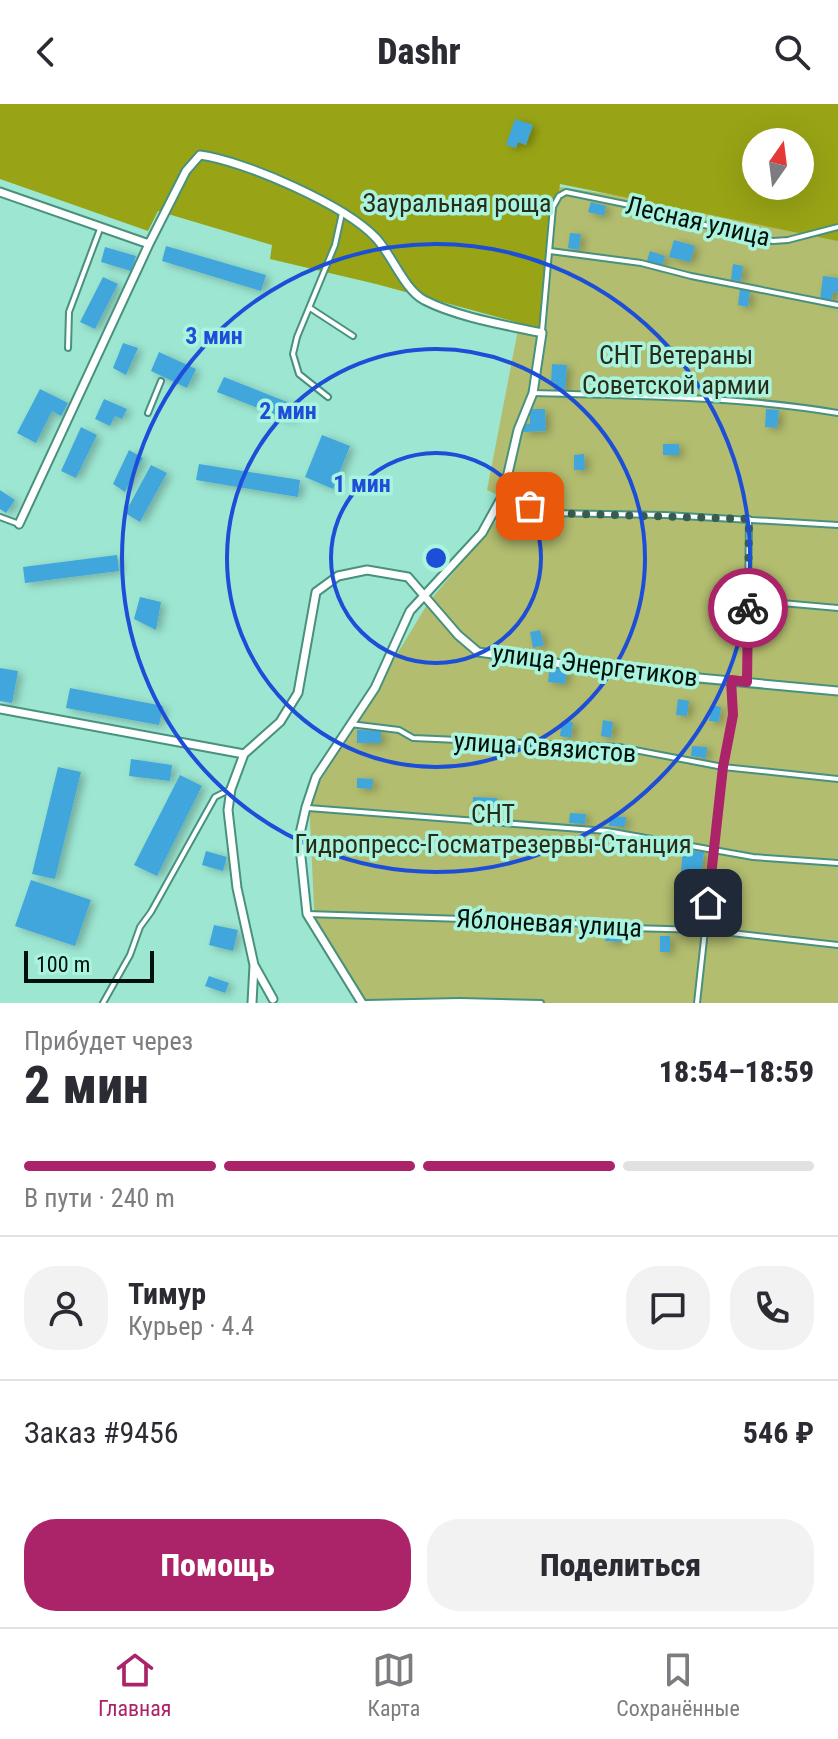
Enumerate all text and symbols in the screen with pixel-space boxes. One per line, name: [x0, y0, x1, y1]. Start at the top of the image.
icon: back: [24, 30, 68, 74]
icon: search: [770, 30, 814, 74]
text: Dashr: [377, 31, 461, 73]
north arrow: [742, 128, 814, 200]
map controls: [742, 128, 814, 200]
park label: Зауральная роща: [363, 188, 551, 218]
street label: Лесная улица: [623, 190, 773, 252]
text: 3 мин: [185, 322, 243, 350]
park label: СНТ Ветераны Советской армии: [582, 340, 770, 400]
text: 2 мин: [259, 397, 317, 425]
text: 1 мин: [333, 470, 391, 498]
pin: [496, 472, 564, 540]
icon: bag: [508, 484, 552, 528]
centre of rings: [422, 544, 450, 572]
courier: [708, 568, 788, 648]
icon: bike: [726, 586, 770, 630]
street label: улица Энергетиков: [491, 638, 699, 692]
street label: улица Связистов: [453, 726, 637, 768]
park label: СНТ Гидропресс-Госматрезервы-Станция: [295, 799, 691, 859]
pin: [674, 869, 742, 937]
icon: home: [686, 881, 730, 925]
street label: Яблоневая улица: [455, 903, 643, 943]
scale bar: [24, 947, 154, 983]
text: 100 m: [36, 952, 90, 977]
text: Прибудет через: [24, 1026, 193, 1056]
text: 18:54–18:59: [659, 1054, 814, 1089]
text: 2 мин: [24, 1055, 149, 1116]
text: В пути · 240 m: [24, 1183, 175, 1213]
button: person: [24, 1266, 108, 1350]
button: chat: [626, 1266, 710, 1350]
button: phone: [730, 1266, 814, 1350]
text: Тимур: [128, 1276, 206, 1311]
text: Курьер · 4.4: [128, 1311, 254, 1341]
text: Заказ #9456: [24, 1415, 179, 1450]
text: 546 ₽: [743, 1415, 814, 1450]
button: Помощь: [24, 1519, 411, 1611]
button: Поделиться: [427, 1519, 814, 1611]
tab: Главная: [98, 1648, 171, 1721]
tab: Карта: [368, 1648, 420, 1721]
tab: Сохранённые: [616, 1648, 740, 1721]

